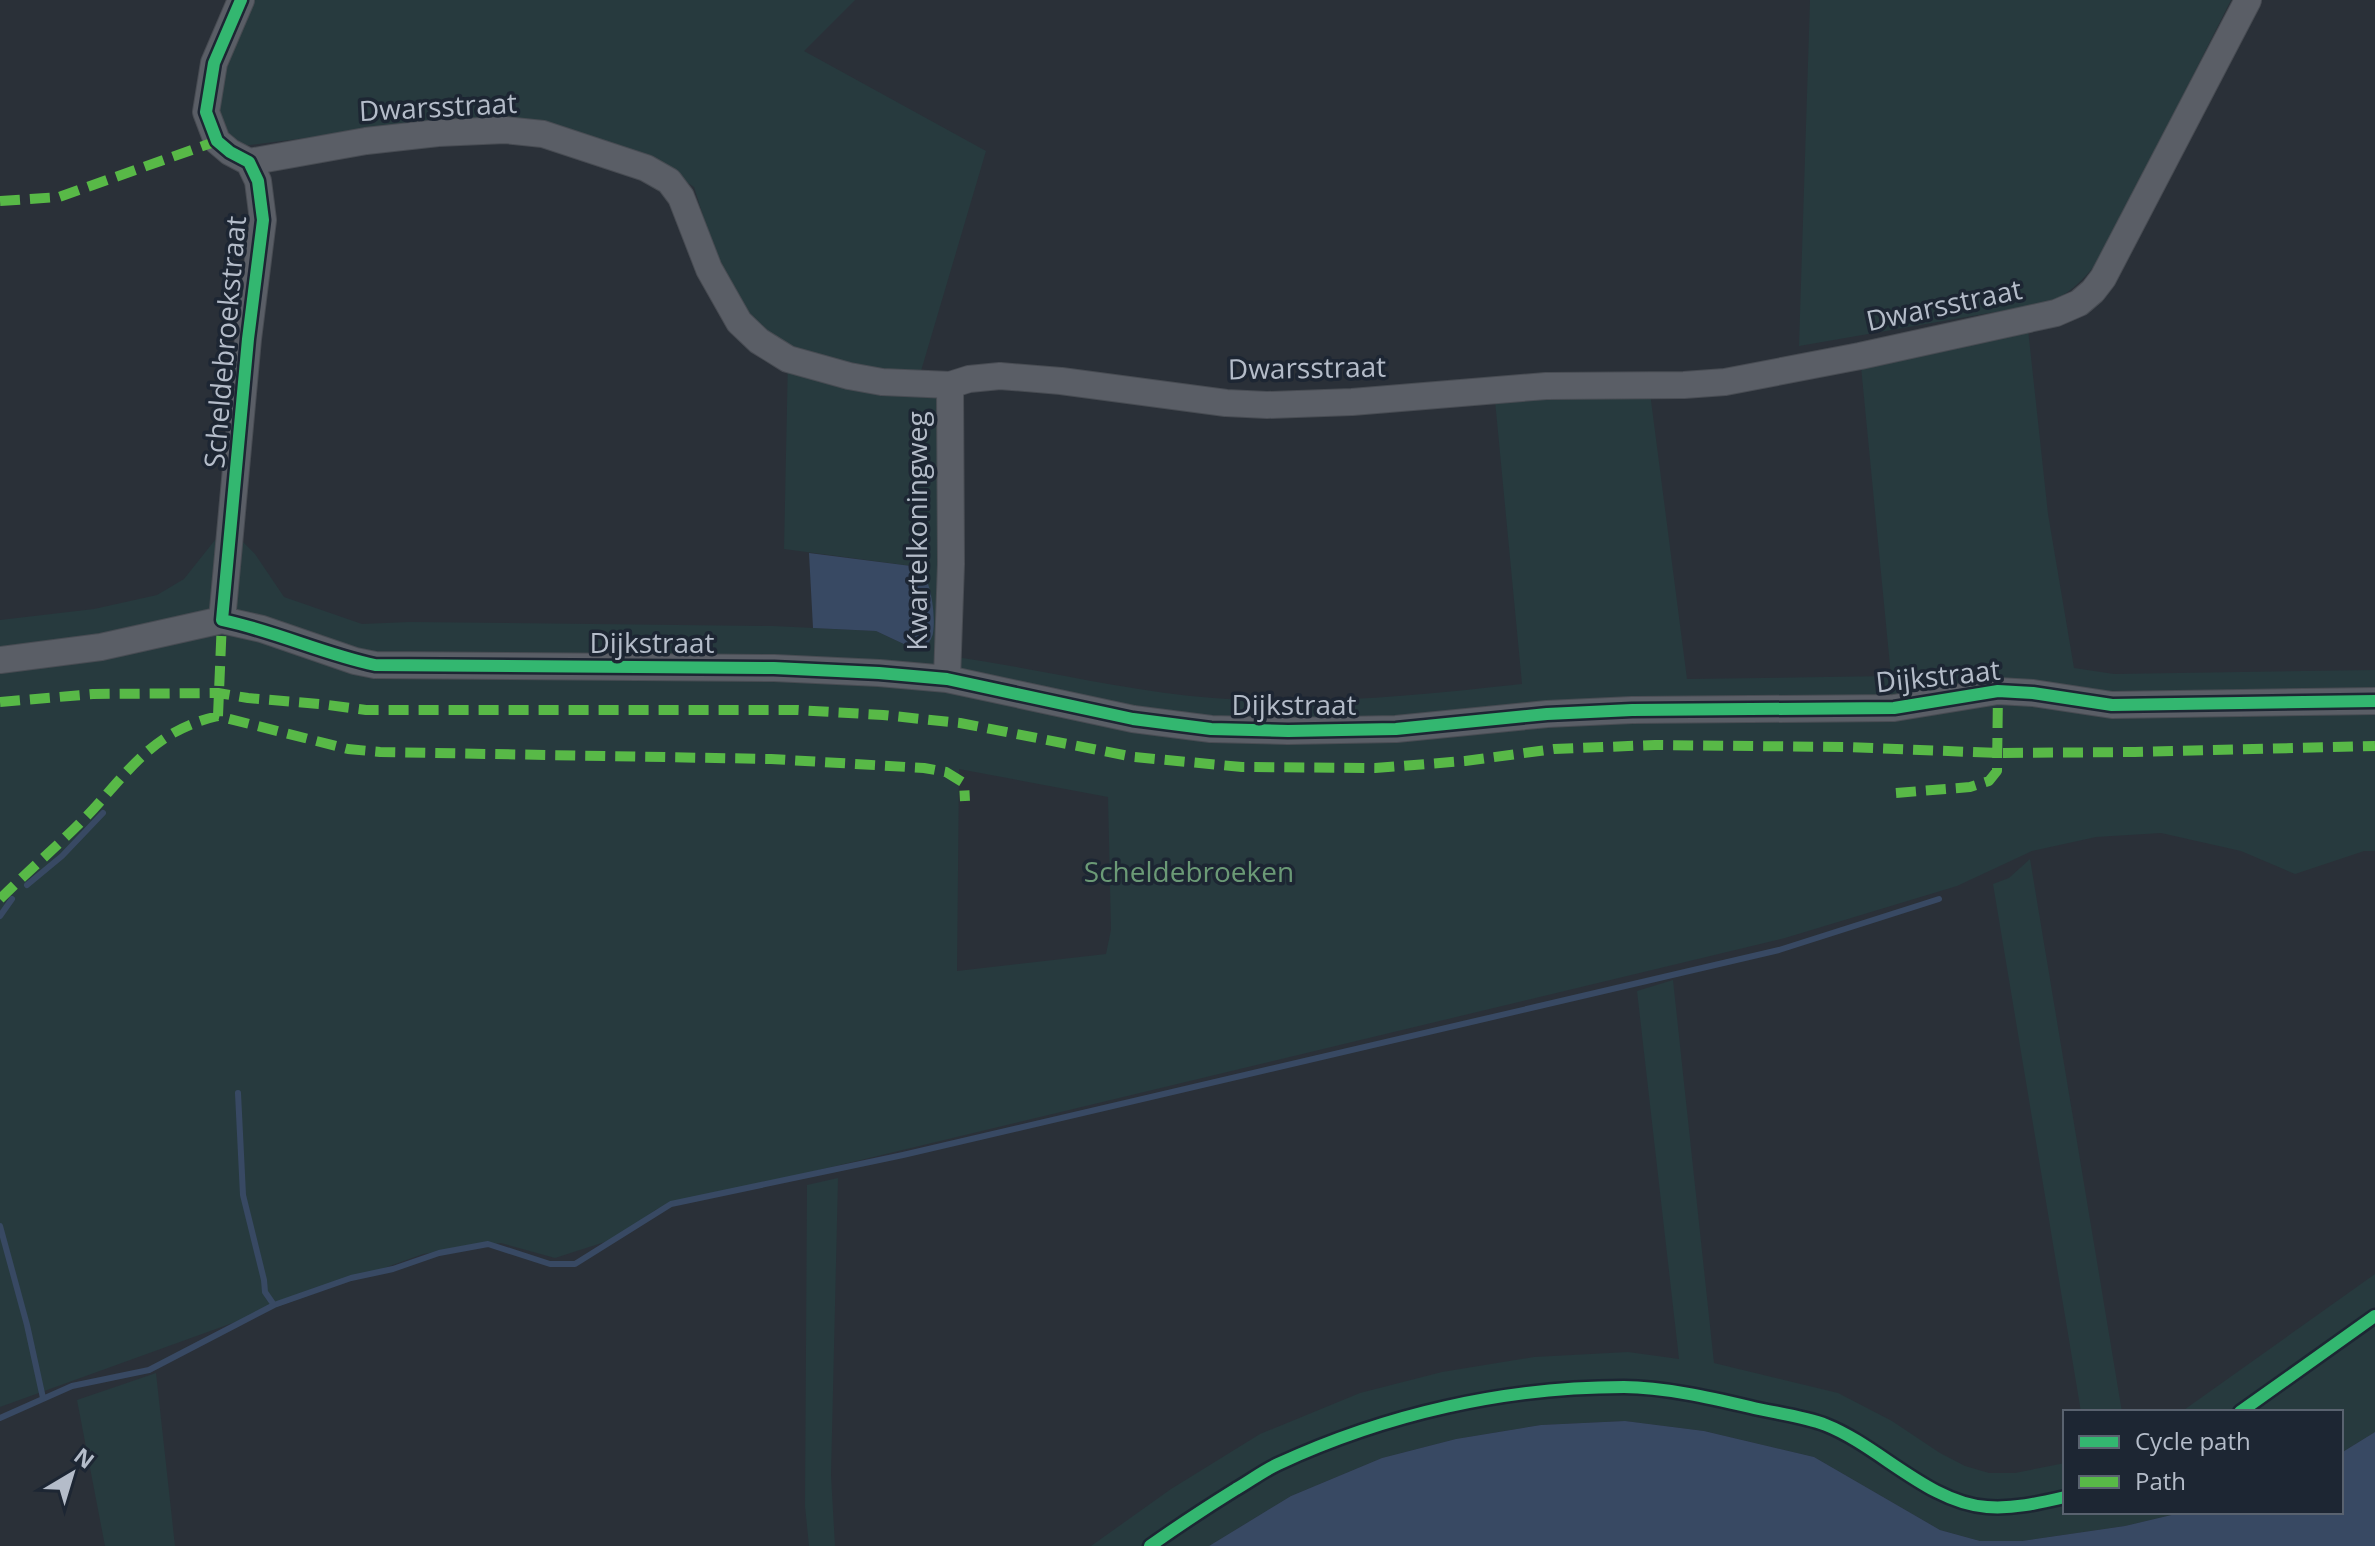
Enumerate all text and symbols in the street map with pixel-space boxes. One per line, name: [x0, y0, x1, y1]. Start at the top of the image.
street label: Dwarsstraat: [358, 83, 518, 129]
street label: Scheldebroekstraat: [194, 214, 254, 470]
street label: Dwarsstraat: [1862, 269, 2025, 339]
street label: Dwarsstraat: [1228, 347, 1386, 387]
street label: Kwartelkoningweg: [897, 411, 935, 651]
street label: Dijkstraat: [589, 623, 715, 661]
street label: Dijkstraat: [1874, 650, 2002, 700]
street label: Dijkstraat: [1231, 685, 1357, 723]
park label: Scheldebroeken: [1084, 852, 1294, 890]
legend: [2063, 1410, 2343, 1514]
text: Cycle path: [2135, 1424, 2251, 1457]
north arrow: [32, 1434, 112, 1514]
text: N: [69, 1440, 101, 1475]
text: Path: [2135, 1464, 2186, 1497]

